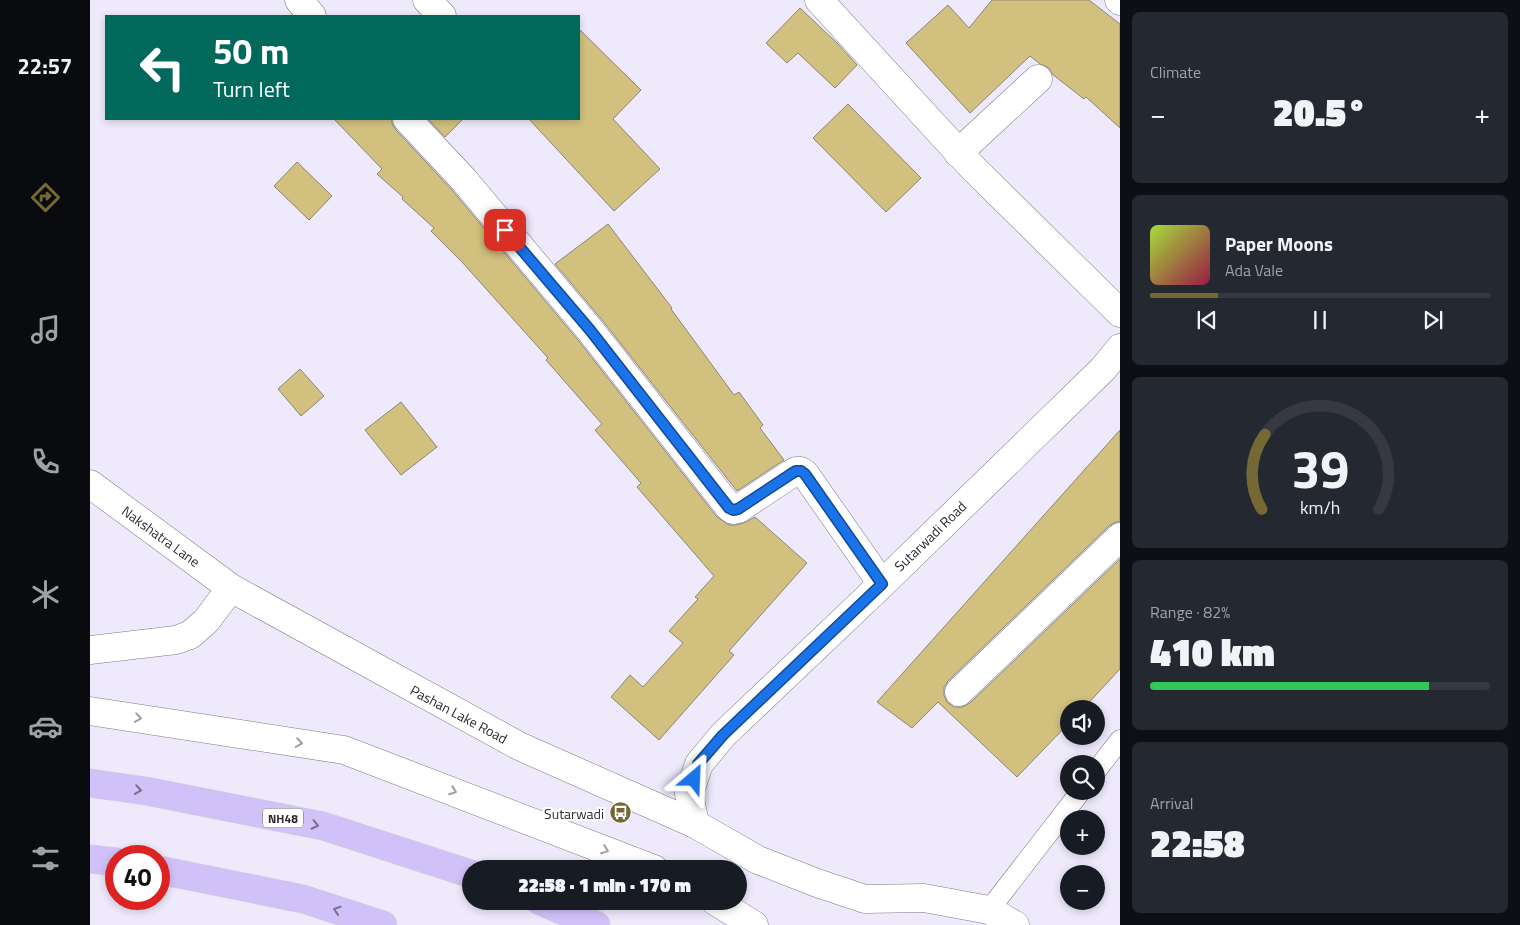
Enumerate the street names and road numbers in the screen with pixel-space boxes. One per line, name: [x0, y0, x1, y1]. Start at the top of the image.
street label: Sutarwadi Road: [889, 496, 971, 576]
street label: Nakshatra Lane: [117, 500, 205, 572]
street label: Pashan Lake Road: [407, 679, 511, 749]
road number: NH48: [263, 808, 303, 828]

